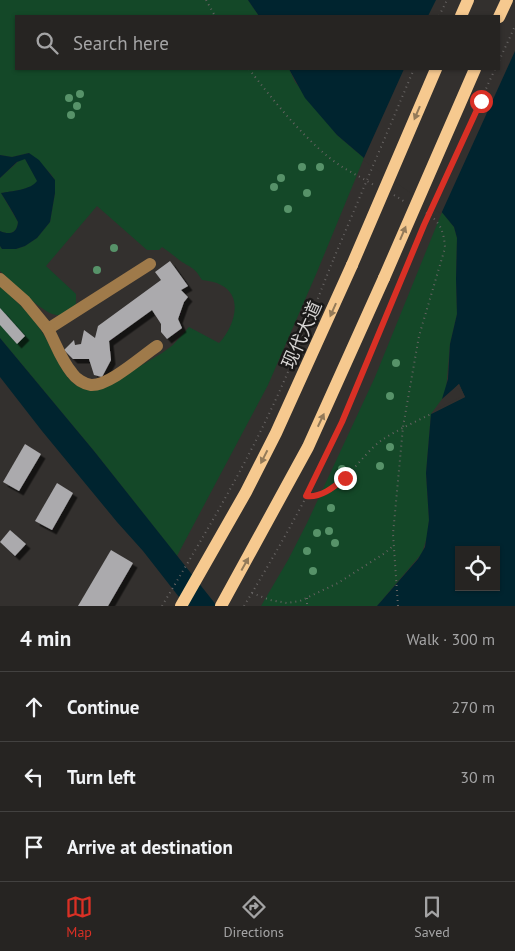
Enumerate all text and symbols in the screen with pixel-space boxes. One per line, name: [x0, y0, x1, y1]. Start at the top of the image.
search box: [15, 15, 500, 70]
icon: search: [33, 29, 61, 57]
text: Search here: [73, 31, 169, 55]
route start: [470, 90, 493, 113]
one-way arrow: [413, 106, 421, 121]
one-way arrow: [399, 226, 407, 240]
street label: 现代大道: [276, 297, 327, 372]
one-way arrow: [328, 303, 336, 317]
one-way arrow: [317, 413, 325, 427]
one-way arrow: [260, 450, 268, 464]
route end: [334, 467, 357, 490]
map controls: [455, 546, 500, 591]
button: locate: [455, 546, 500, 591]
one-way arrow: [241, 556, 249, 571]
text: 4 min: [20, 625, 71, 652]
text: Walk · 300 m: [406, 629, 495, 649]
icon: ahead: [20, 693, 48, 721]
text: Continue: [67, 695, 139, 719]
text: 270 m: [452, 697, 495, 717]
icon: left: [20, 763, 48, 791]
text: Turn left: [67, 765, 136, 789]
text: 30 m: [460, 767, 495, 787]
icon: arrive: [20, 833, 48, 861]
text: Arrive at destination: [67, 835, 233, 859]
tab: Map: [65, 893, 93, 941]
tab: Directions: [223, 893, 284, 941]
tab: Saved: [414, 893, 450, 941]

